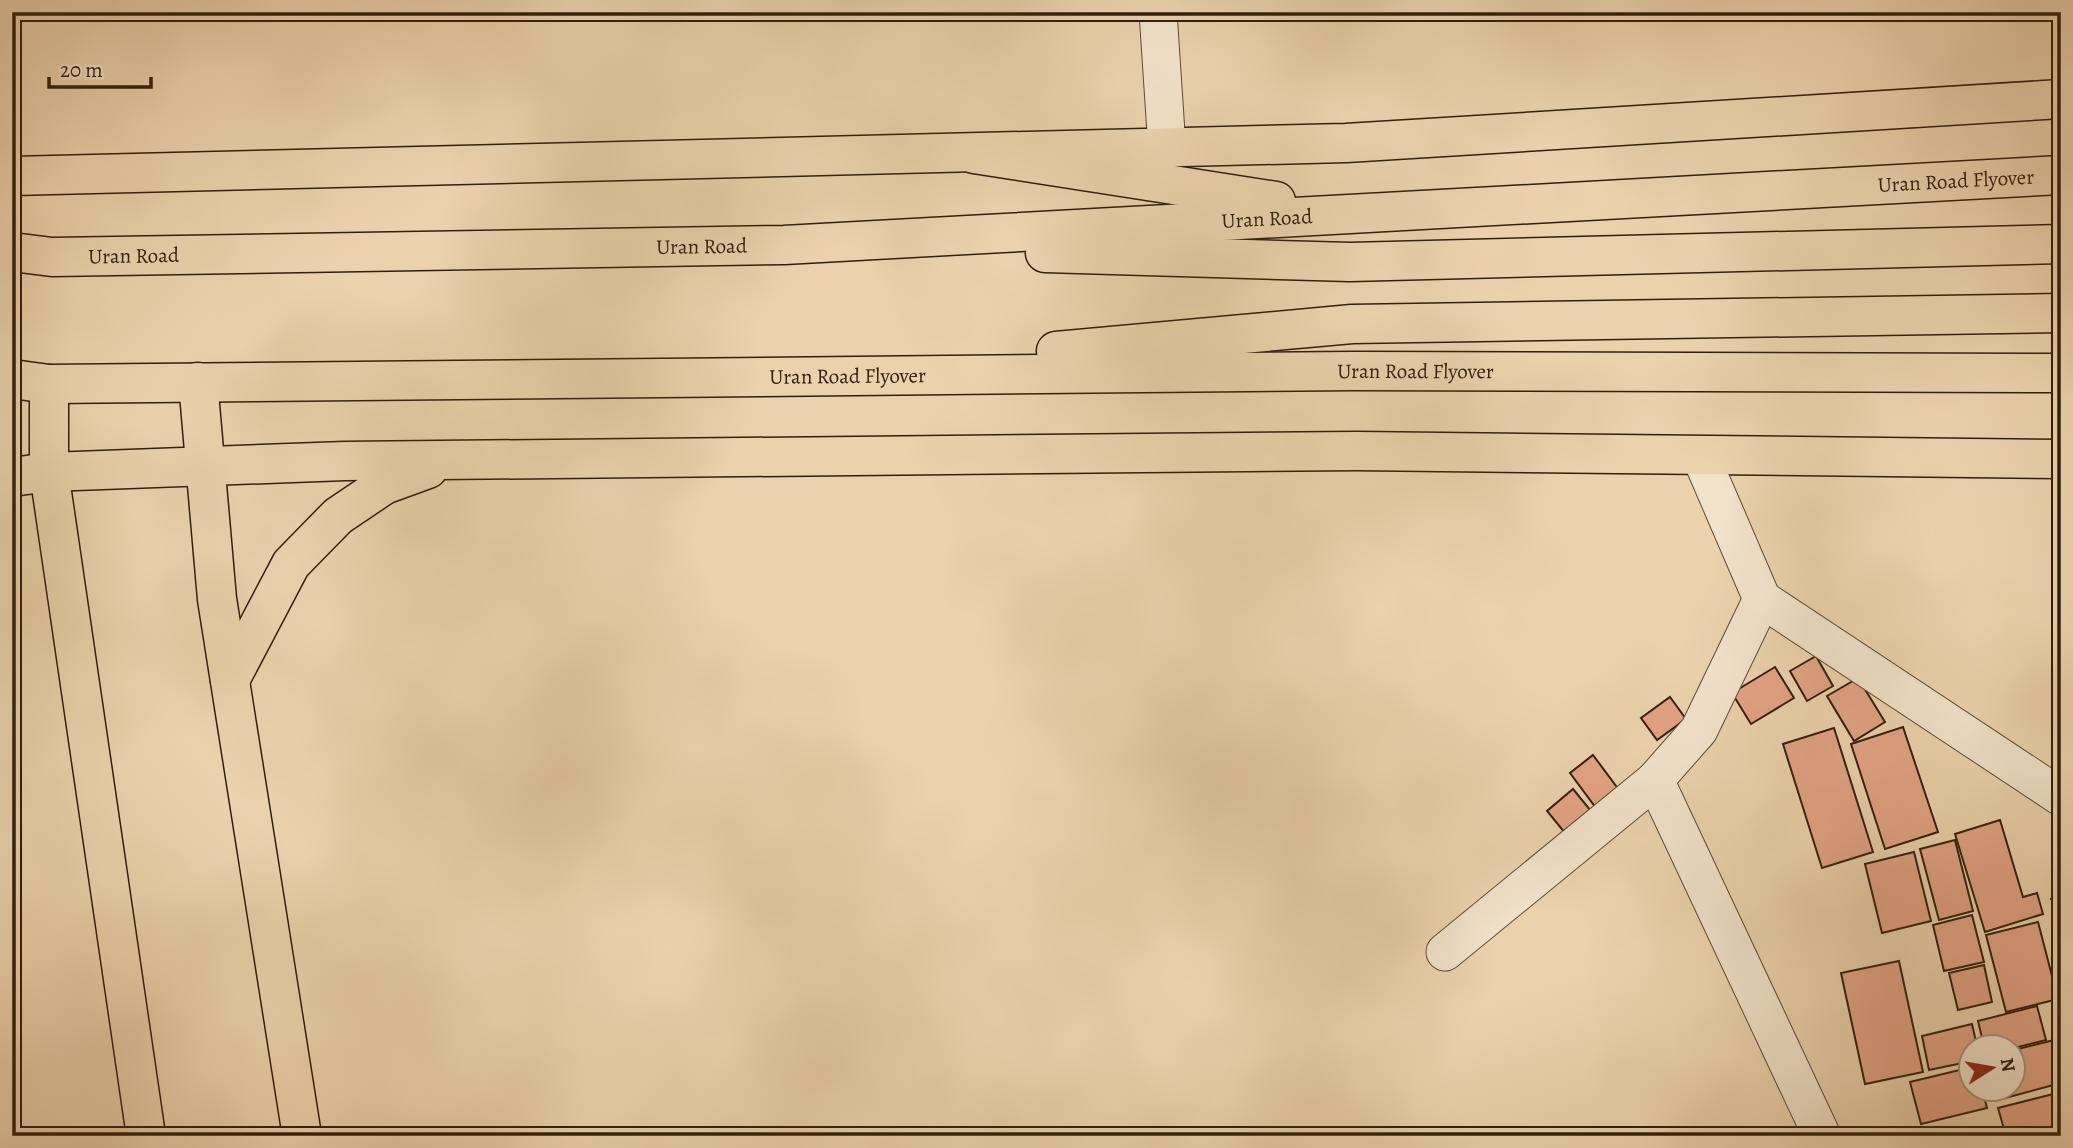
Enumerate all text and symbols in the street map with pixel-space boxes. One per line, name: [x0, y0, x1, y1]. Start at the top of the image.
scale bar: [49, 46, 150, 90]
text: 20 m: [60, 56, 103, 84]
street label: Uran Road Flyover: [1877, 162, 2035, 199]
street label: Uran Road: [1221, 202, 1314, 235]
street label: Uran Road: [656, 232, 748, 261]
street label: Uran Road: [88, 241, 180, 270]
street label: Uran Road Flyover: [1337, 357, 1494, 385]
street label: Uran Road Flyover: [769, 361, 926, 391]
north arrow: [1958, 1032, 2028, 1102]
text: N: [1994, 1056, 2022, 1074]

